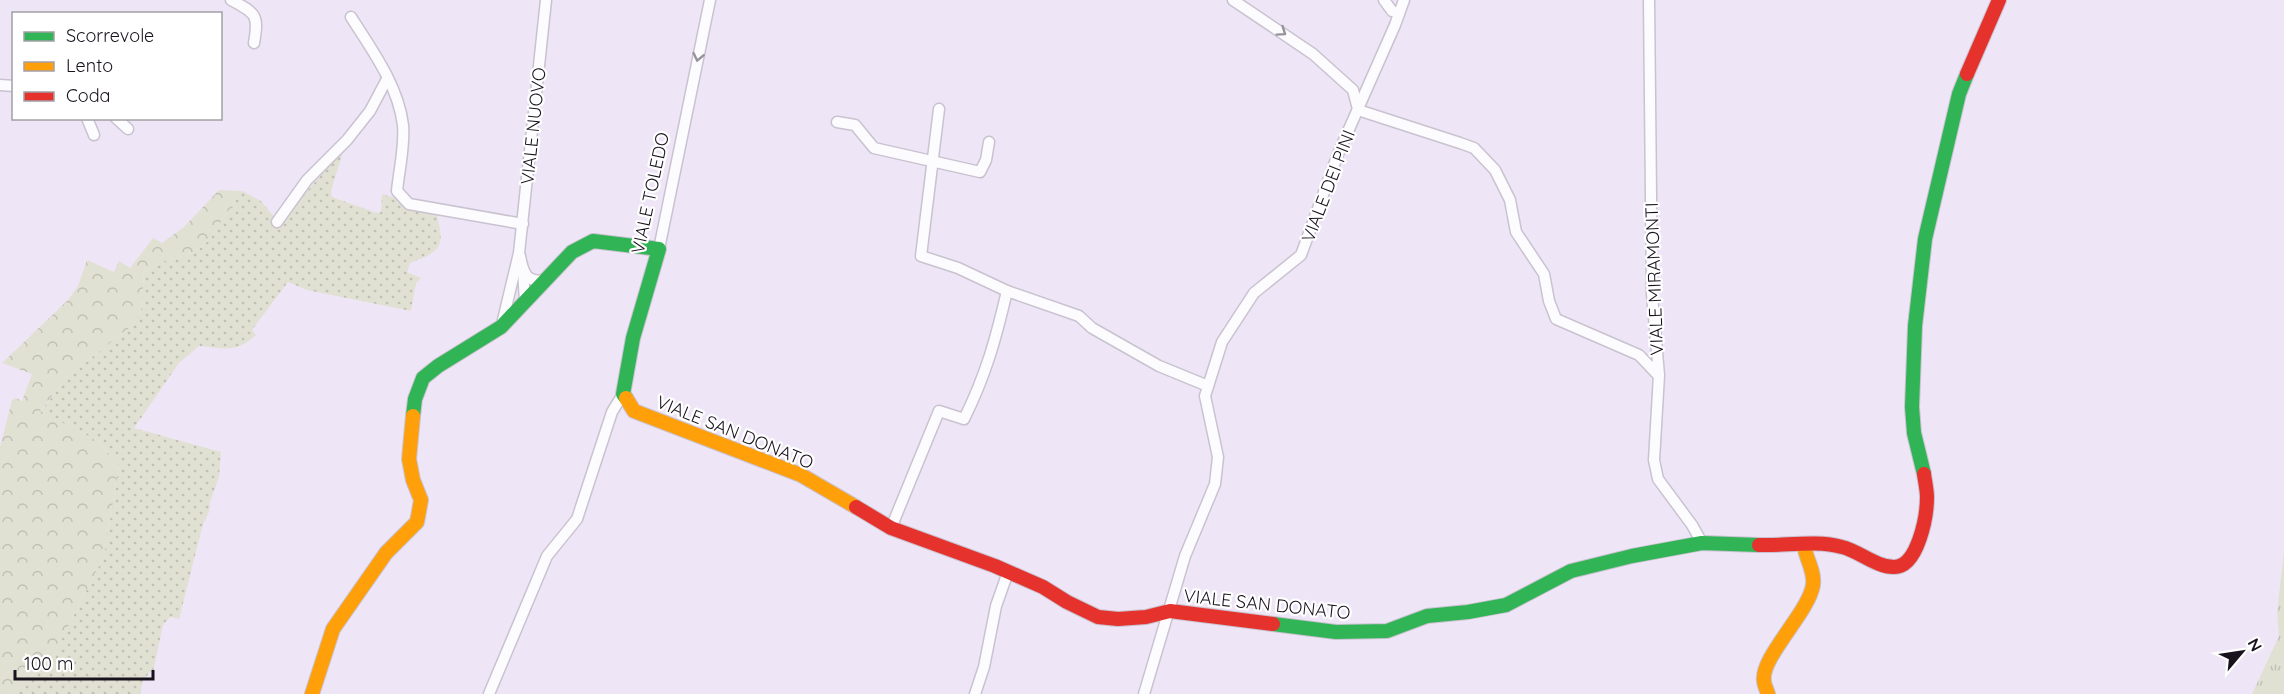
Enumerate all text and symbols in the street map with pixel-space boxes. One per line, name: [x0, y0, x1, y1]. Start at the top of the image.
legend: [12, 12, 222, 120]
text: Scorrevole: [66, 24, 154, 47]
one-way arrow: [1275, 25, 1286, 36]
one-way arrow: [692, 52, 705, 62]
text: Lento: [66, 54, 113, 77]
street label: VIALE NUOVO: [515, 66, 551, 186]
text: Coda: [66, 84, 110, 107]
street label: VIALE DEI PINI: [1296, 127, 1360, 245]
street label: VIALE TOLEDO: [626, 130, 674, 256]
street label: VIALE MIRAMONTI: [1640, 202, 1668, 356]
street label: VIALE SAN DONATO: [653, 390, 817, 474]
street label: VIALE SAN DONATO: [1183, 584, 1351, 624]
north arrow: [2212, 622, 2272, 682]
text: N: [2244, 635, 2267, 655]
scale bar: [15, 643, 153, 681]
text: 100 m: [24, 652, 73, 675]

